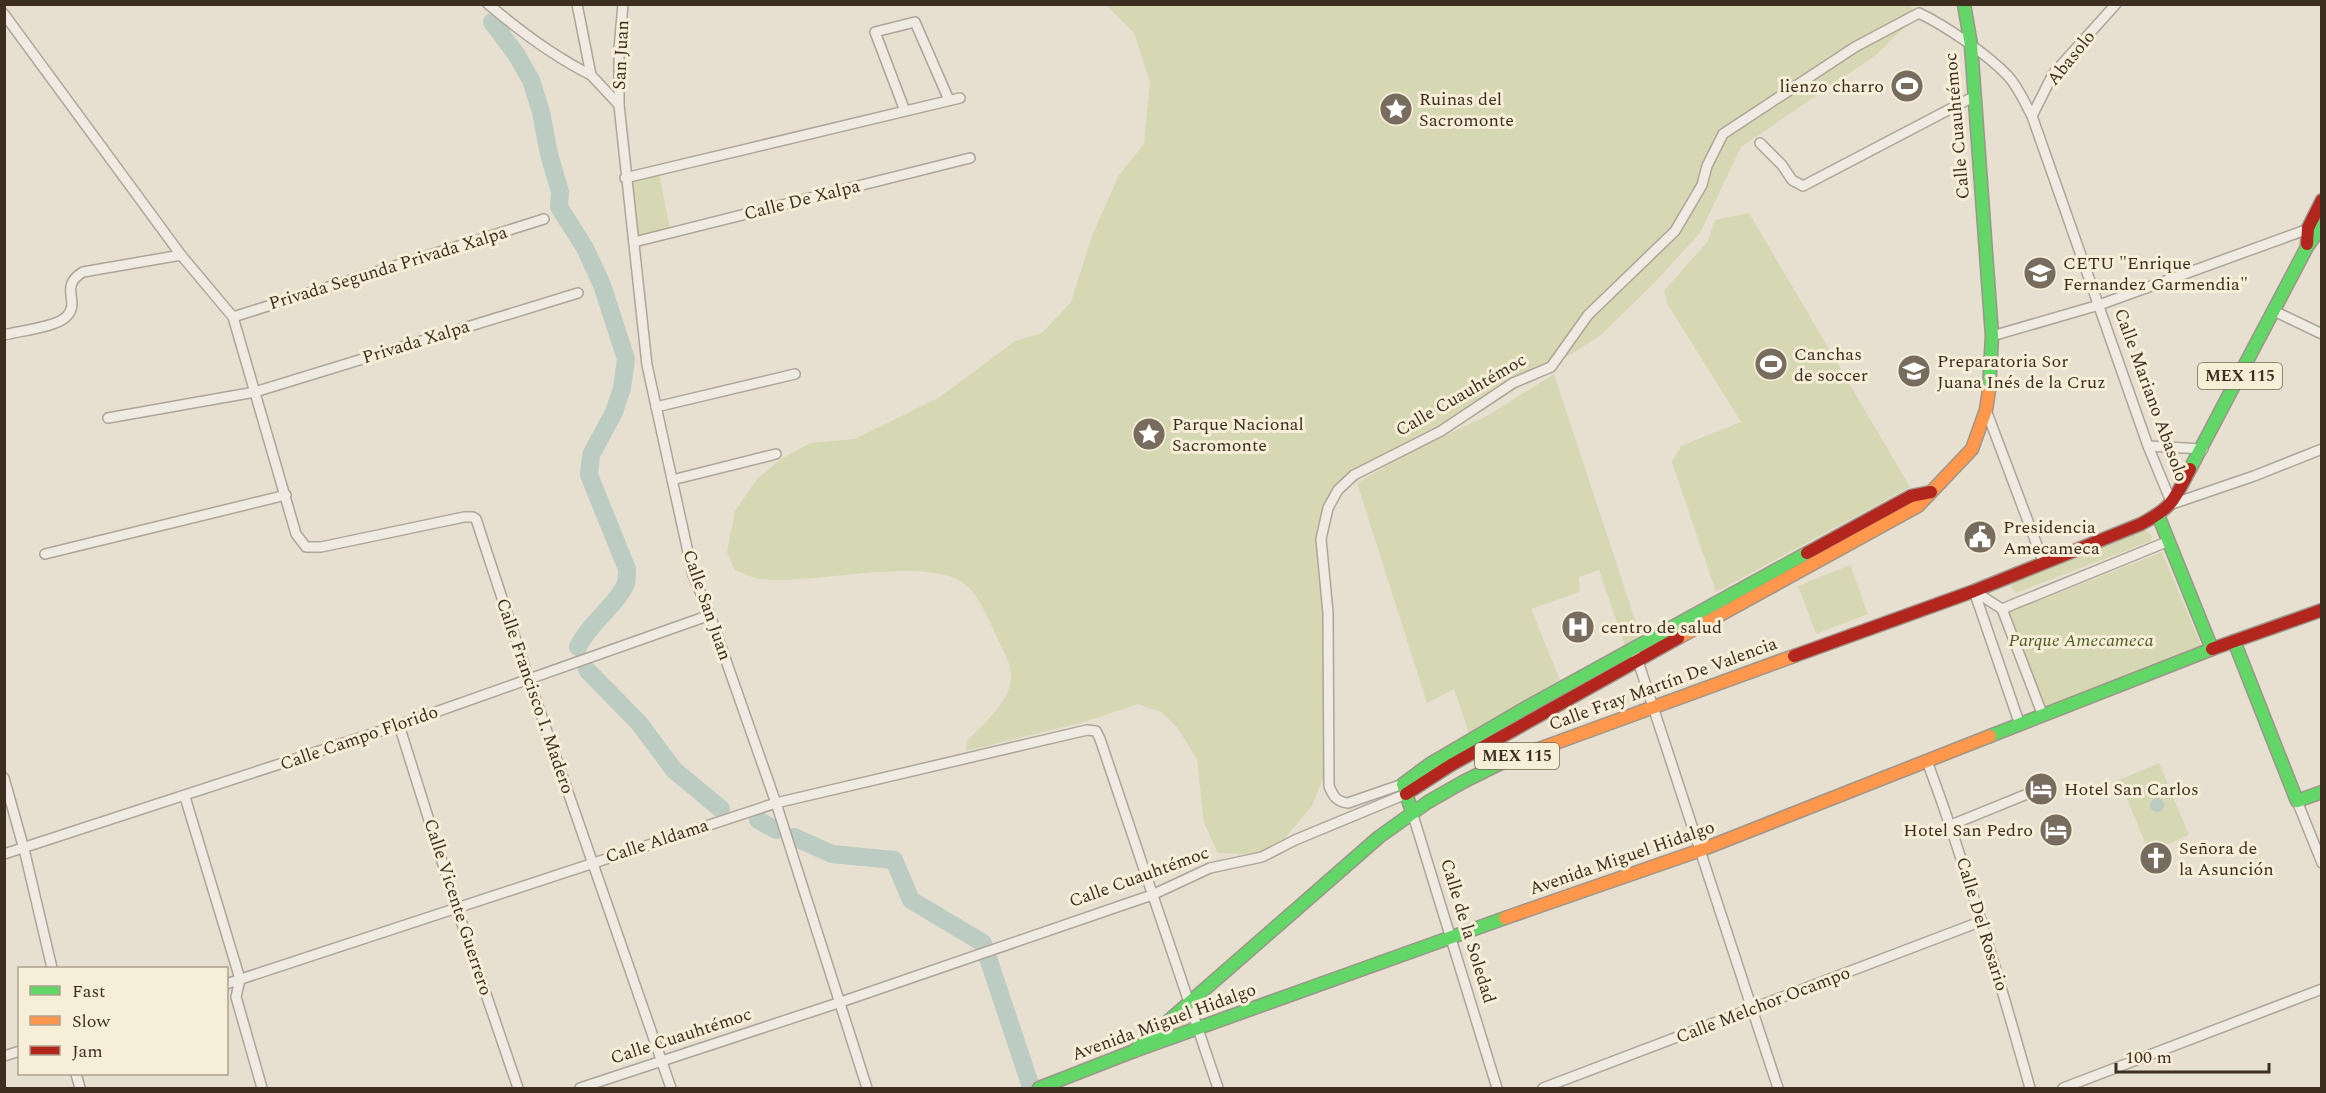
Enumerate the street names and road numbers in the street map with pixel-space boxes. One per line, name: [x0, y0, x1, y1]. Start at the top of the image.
street label: San Juan: [606, 19, 636, 91]
street label: Abasolo: [2040, 24, 2102, 92]
street label: Calle Cuauhtémoc: [1937, 52, 1977, 200]
street label: Calle De Xalpa: [741, 172, 863, 227]
street label: Privada Segunda Privada Xalpa: [265, 219, 511, 317]
street label: Calle Mariano Abasolo: [2107, 305, 2195, 485]
street label: Privada Xalpa: [359, 313, 473, 371]
street label: Calle Cuauhtémoc: [1391, 347, 1531, 443]
road number: MEX 115: [2198, 363, 2282, 389]
street label: Calle San Juan: [675, 546, 739, 664]
street label: Calle Francisco I. Madero: [489, 595, 581, 797]
street label: Calle Fray Martín De Valencia: [1545, 630, 1781, 738]
street label: Calle Campo Florido: [276, 698, 442, 778]
road number: MEX 115: [1475, 743, 1559, 769]
street label: Calle Aldama: [602, 812, 712, 870]
street label: Avenida Miguel Hidalgo: [1526, 814, 1718, 902]
street label: Calle Vicente Guerrero: [417, 815, 499, 999]
street label: Calle Cuauhtémoc: [1065, 839, 1213, 915]
street label: Calle Del Rosario: [1949, 854, 2015, 994]
street label: Calle de la Soledad: [1433, 855, 1503, 1007]
street label: Calle Melchor Ocampo: [1672, 959, 1854, 1051]
street label: Avenida Miguel Hidalgo: [1068, 976, 1260, 1068]
street label: Calle Cuauhtémoc: [607, 1000, 755, 1072]

